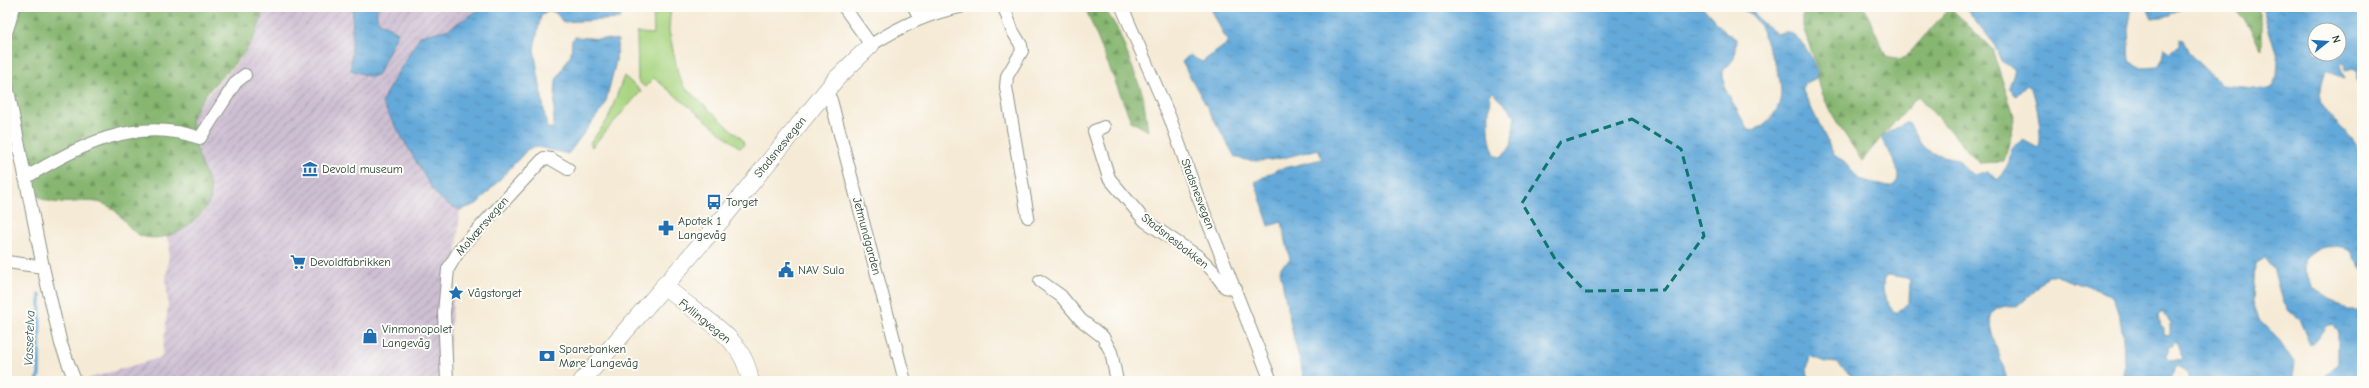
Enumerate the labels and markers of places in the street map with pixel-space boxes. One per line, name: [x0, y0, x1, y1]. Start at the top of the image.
museum icon: Devold museum: [301, 160, 319, 178]
place label: Devold museum: [322, 162, 403, 176]
bus stop icon: Torget: [705, 193, 723, 211]
place label: Torget: [726, 195, 758, 209]
place label: Apotek 1 Langevåg: [678, 214, 726, 242]
pharmacy icon: Apotek 1 Langevåg: [657, 219, 675, 237]
supermarket icon: Devoldfabrikken: [289, 253, 307, 271]
place label: Devoldfabrikken: [310, 255, 391, 269]
public building icon: NAV Sula: [777, 261, 795, 279]
place label: NAV Sula: [798, 263, 844, 277]
place icon: Vågstorget: [447, 284, 465, 302]
place label: Vågstorget: [468, 286, 522, 300]
place label: Vinmonopolet Langevåg: [382, 322, 452, 350]
shop icon: Vinmonopolet Langevåg: [361, 327, 379, 345]
place label: Sparebanken Møre Langevåg: [559, 342, 638, 370]
bank icon: Sparebanken Møre Langevåg: [538, 347, 556, 365]

